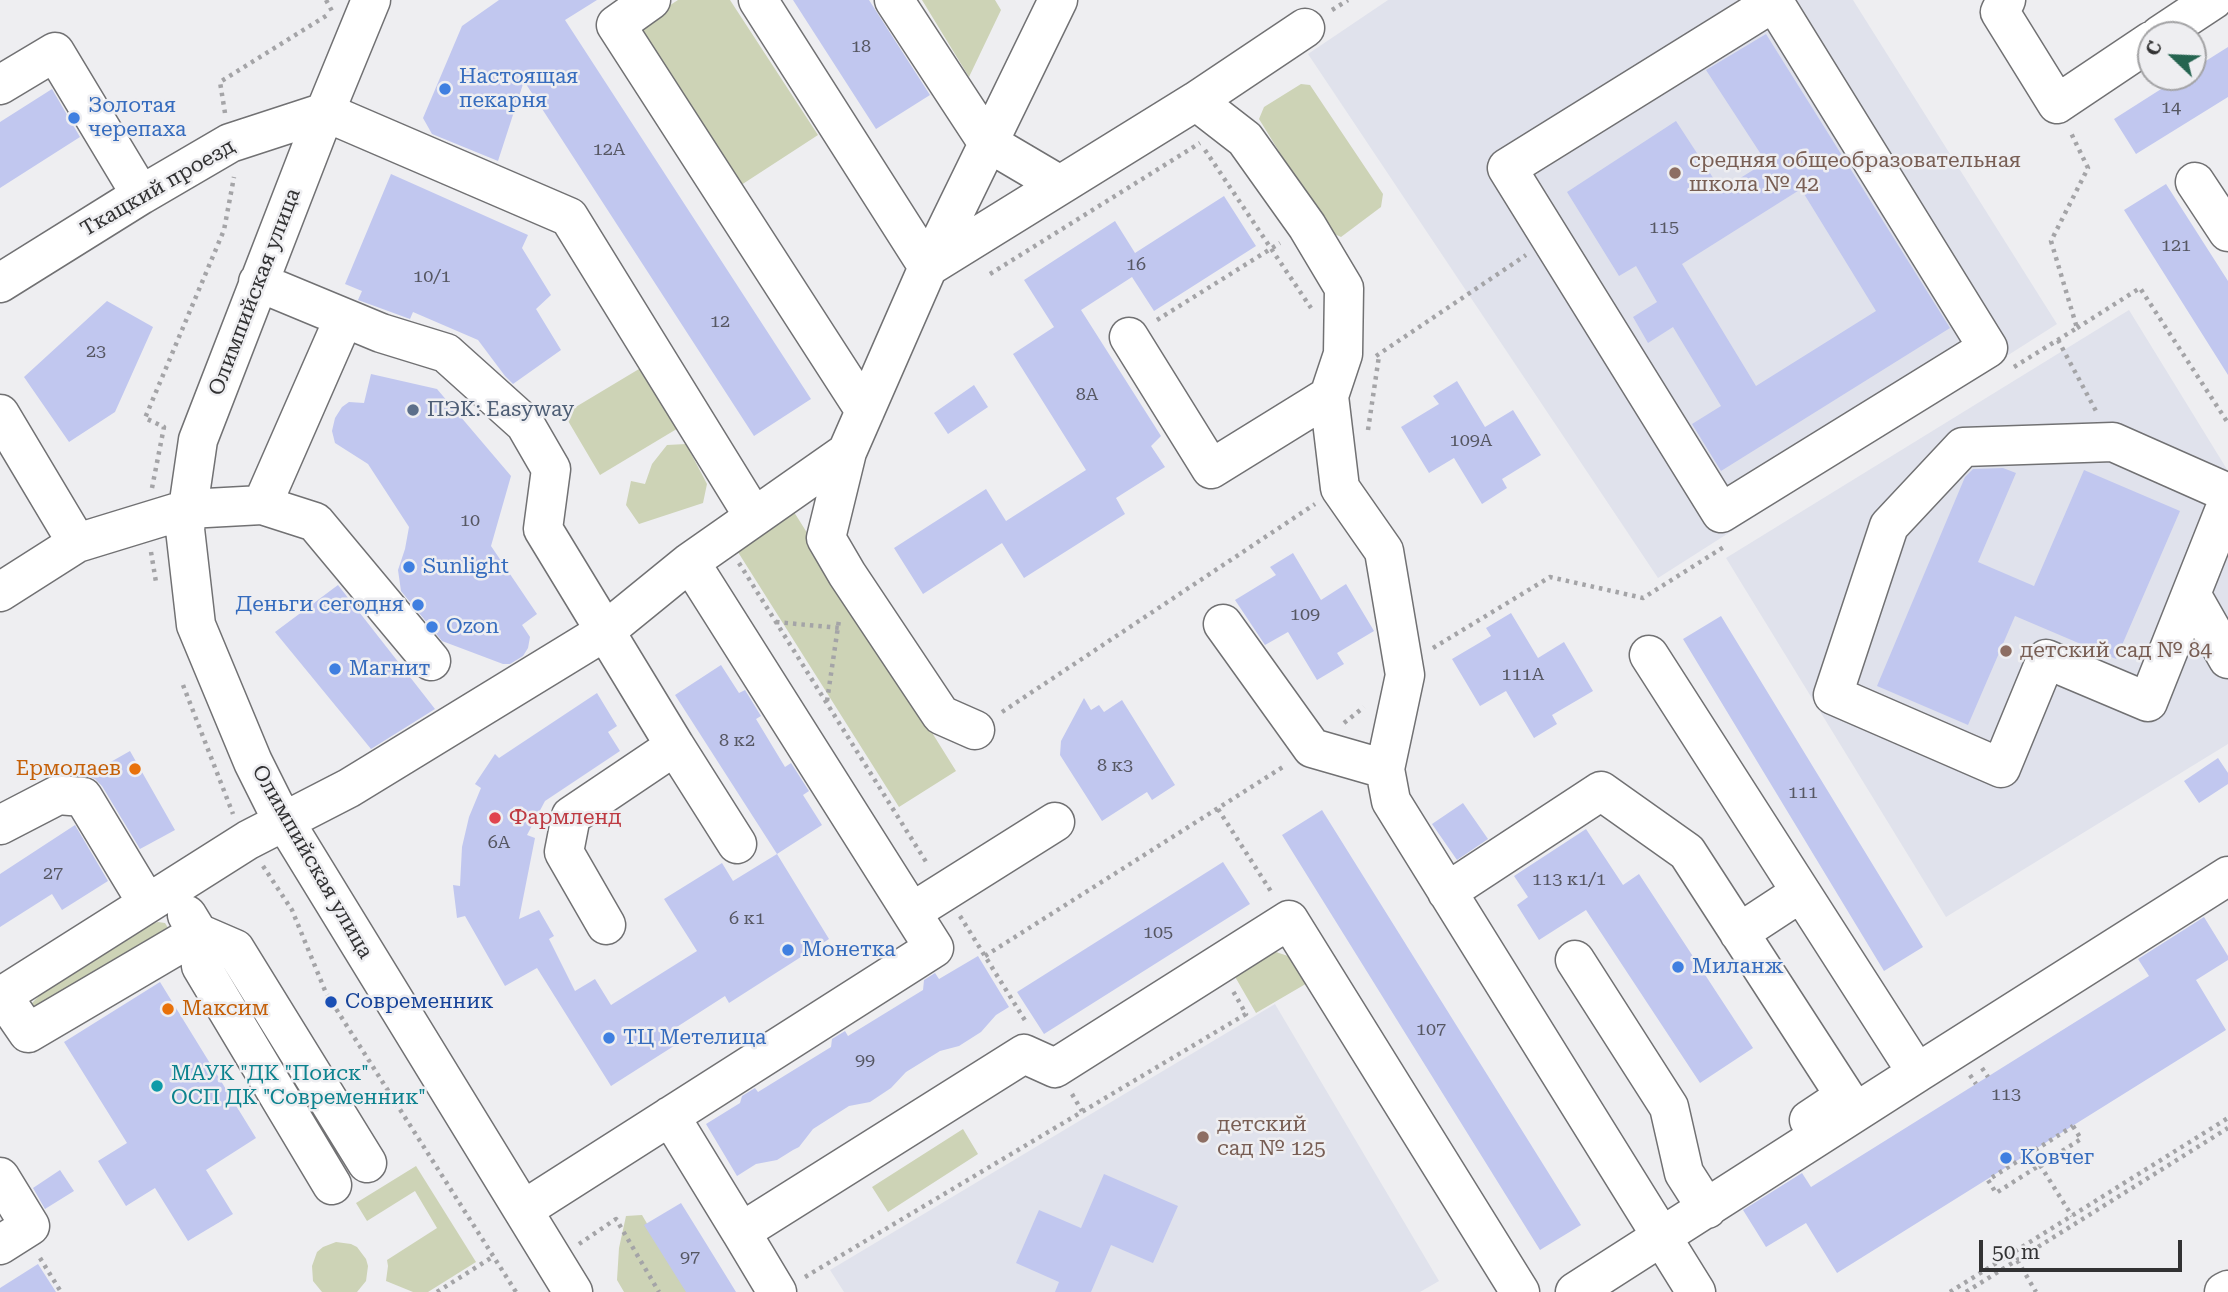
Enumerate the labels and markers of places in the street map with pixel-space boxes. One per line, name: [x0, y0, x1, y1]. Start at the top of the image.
place label: Настоящая пекарня: [459, 64, 578, 114]
marker: Настоящая пекарня: [437, 81, 453, 97]
place label: Золотая черепаха: [88, 93, 186, 143]
marker: Золотая черепаха: [66, 110, 82, 126]
place label: средняя общеобразовательная школа № 42: [1689, 148, 2021, 198]
marker: средняя общеобразовательная школа № 42: [1667, 165, 1683, 181]
place label: ПЭК: Easyway: [427, 397, 574, 423]
marker: ПЭК: Easyway: [405, 402, 421, 418]
place label: Sunlight: [423, 554, 509, 580]
marker: Sunlight: [401, 559, 417, 575]
place label: Деньги сегодня: [236, 592, 404, 618]
marker: Деньги сегодня: [410, 597, 426, 613]
place label: Ozon: [446, 614, 499, 640]
marker: Ozon: [424, 619, 440, 635]
place label: детский сад № 84: [2020, 638, 2212, 664]
marker: детский сад № 84: [1998, 643, 2014, 659]
place label: Магнит: [349, 656, 431, 682]
marker: Магнит: [327, 661, 343, 677]
place label: Ермолаев: [16, 756, 121, 782]
marker: Ермолаев: [127, 761, 143, 777]
place label: Фармленд: [509, 805, 621, 831]
marker: Фармленд: [487, 810, 503, 826]
place label: Монетка: [802, 937, 896, 963]
marker: Монетка: [780, 942, 796, 958]
place label: Миланж: [1692, 954, 1784, 980]
marker: Миланж: [1670, 959, 1686, 975]
place label: Современник: [345, 989, 494, 1015]
marker: Современник: [323, 994, 339, 1010]
place label: Максим: [182, 996, 269, 1022]
marker: Максим: [160, 1001, 176, 1017]
place label: ТЦ Метелица: [623, 1025, 766, 1051]
marker: ТЦ Метелица: [601, 1030, 617, 1046]
place label: МАУК "ДК "Поиск" ОСП ДК "Современник": [171, 1061, 426, 1111]
marker: МАУК "ДК "Поиск" ОСП ДК "Современник": [149, 1078, 165, 1094]
place label: детский сад № 125: [1217, 1112, 1326, 1162]
marker: детский сад № 125: [1195, 1129, 1211, 1145]
place label: Ковчег: [2020, 1145, 2095, 1171]
marker: Ковчег: [1998, 1150, 2014, 1166]

